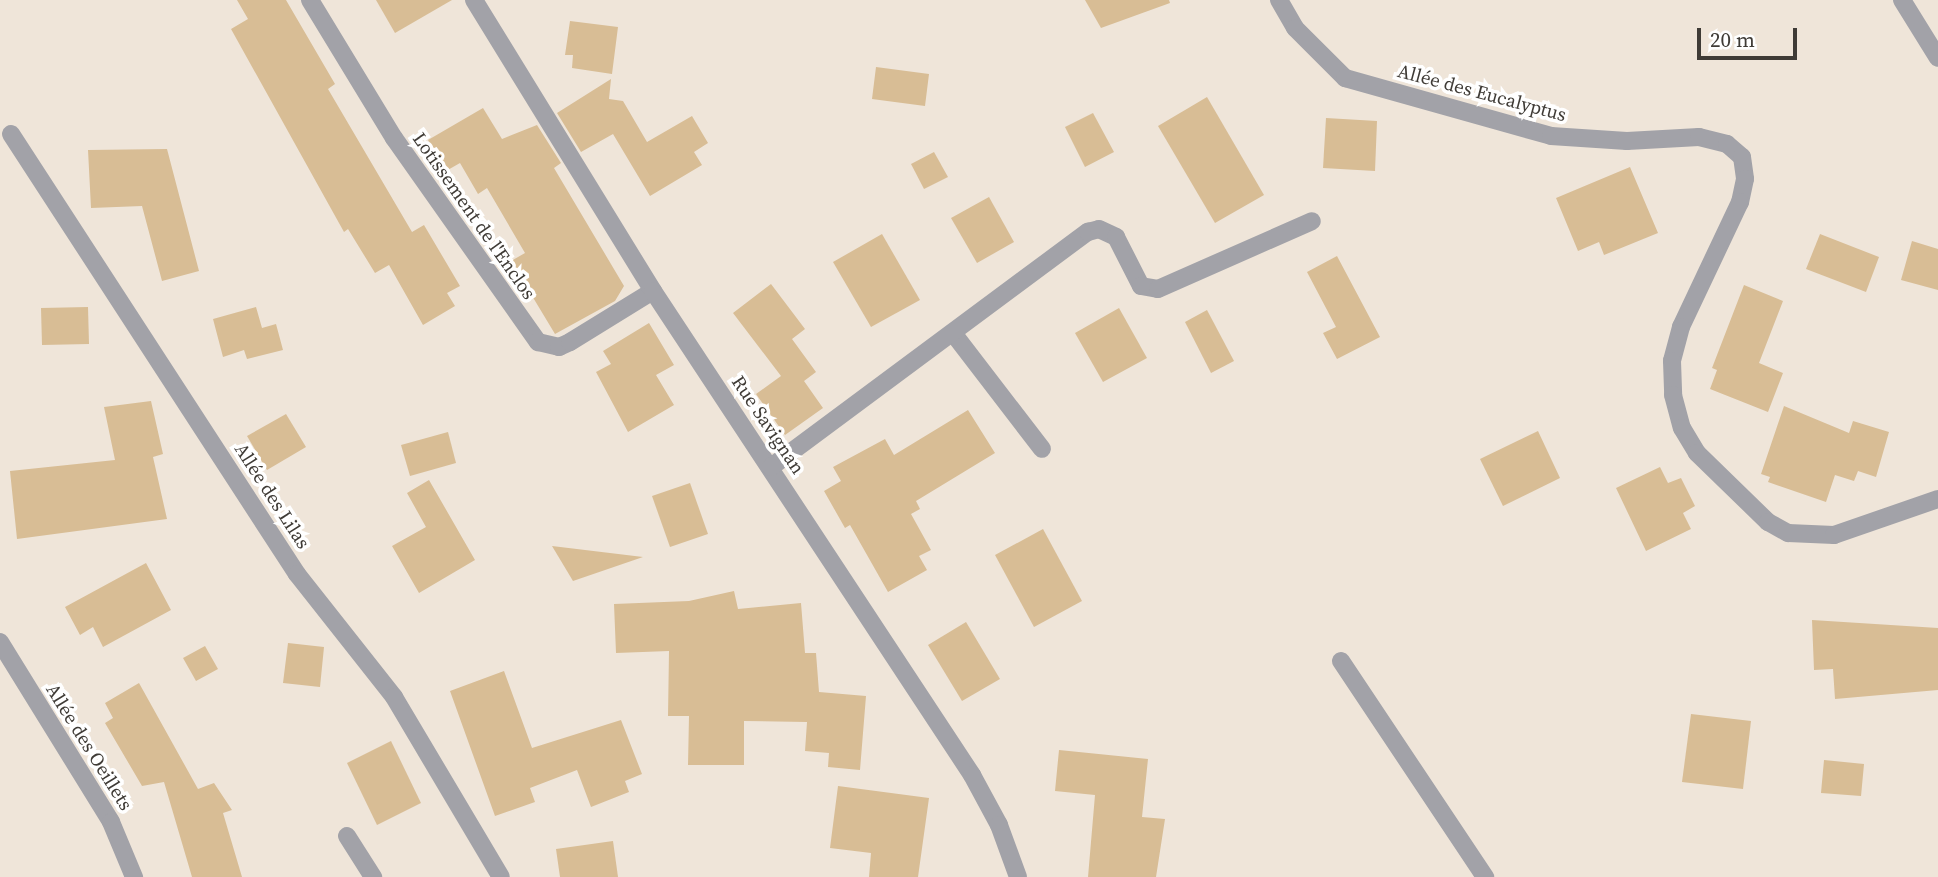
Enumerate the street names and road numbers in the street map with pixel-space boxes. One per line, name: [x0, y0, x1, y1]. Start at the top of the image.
street label: Allée des Eucalyptus: [1395, 60, 1569, 126]
street label: Lotissement de l'Enclos: [408, 128, 540, 304]
street label: Rue Savignan: [727, 371, 809, 479]
street label: Allée des Lilas: [229, 439, 315, 553]
street label: Allée des Oeillets: [41, 679, 137, 815]

